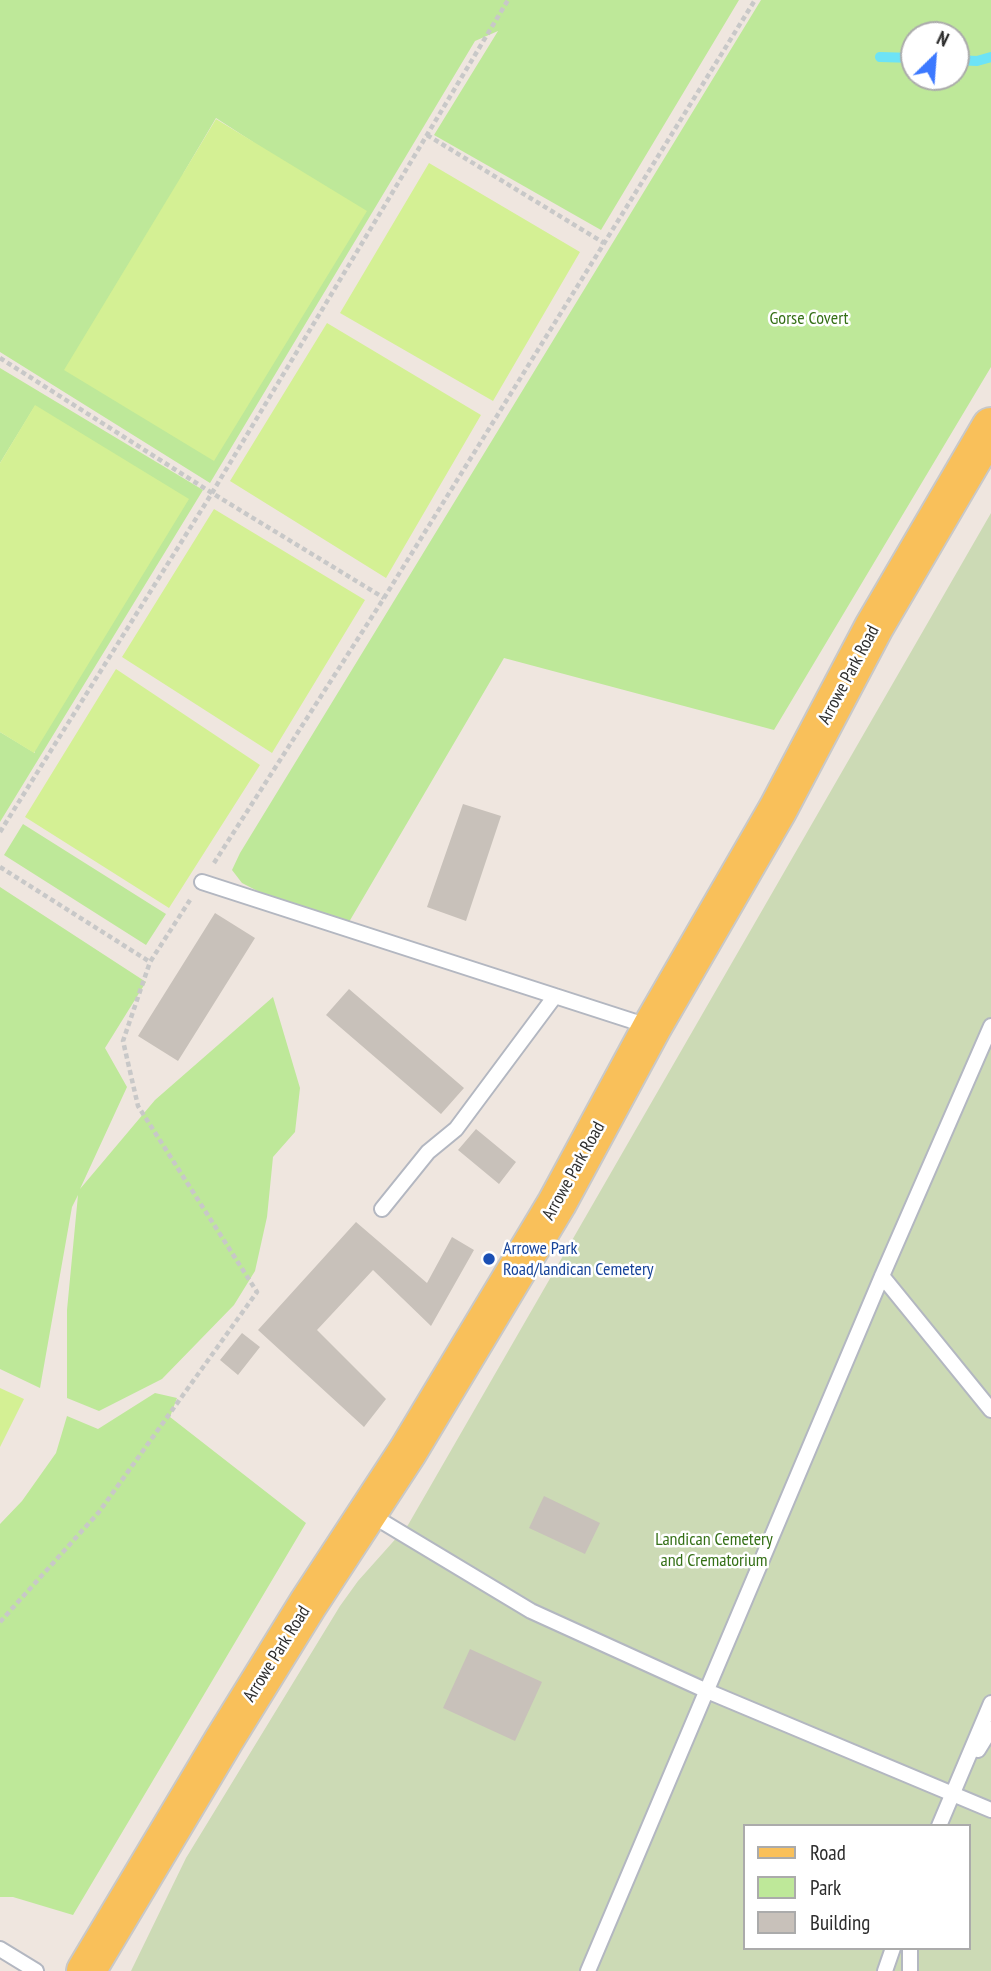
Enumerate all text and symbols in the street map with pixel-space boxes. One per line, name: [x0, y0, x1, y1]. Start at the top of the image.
north arrow: [900, 21, 970, 91]
text: N: [933, 26, 953, 52]
park label: Gorse Covert: [770, 308, 848, 330]
street label: Arrowe Park Road: [814, 622, 884, 728]
street label: Arrowe Park Road: [538, 1118, 610, 1224]
place label: Arrowe Park Road/landican Cemetery: [503, 1238, 654, 1280]
marker: Arrowe Park Road/landican Cemetery: [481, 1251, 497, 1267]
park label: Landican Cemetery and Crematorium: [655, 1529, 773, 1572]
street label: Arrowe Park Road: [239, 1602, 315, 1706]
legend: [743, 1824, 970, 1950]
text: Road: [810, 1839, 846, 1866]
text: Park: [810, 1874, 841, 1901]
text: Building: [810, 1909, 870, 1936]

